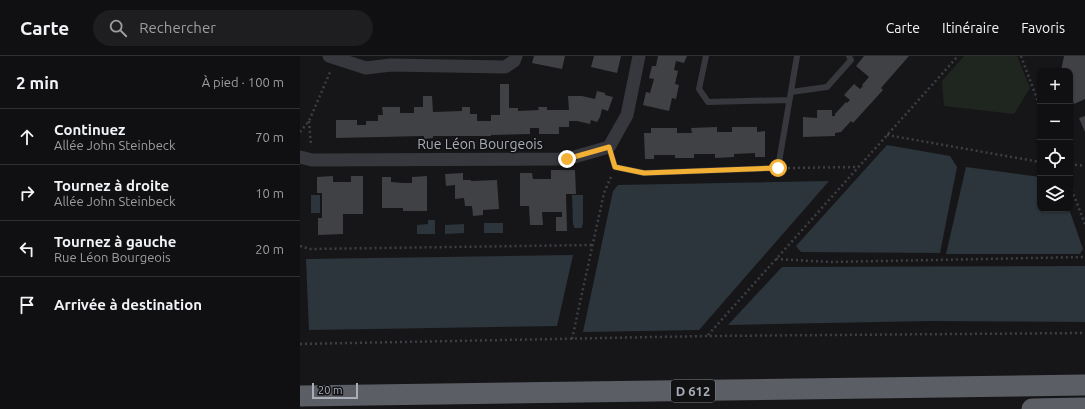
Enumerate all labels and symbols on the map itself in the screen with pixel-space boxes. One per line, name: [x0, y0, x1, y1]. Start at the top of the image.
street label: Rue Léon Bourgeois: [417, 136, 543, 152]
route end: [558, 150, 576, 168]
route start: [769, 159, 787, 177]
road number: D 612: [671, 380, 715, 402]
scale bar: [312, 381, 358, 400]

